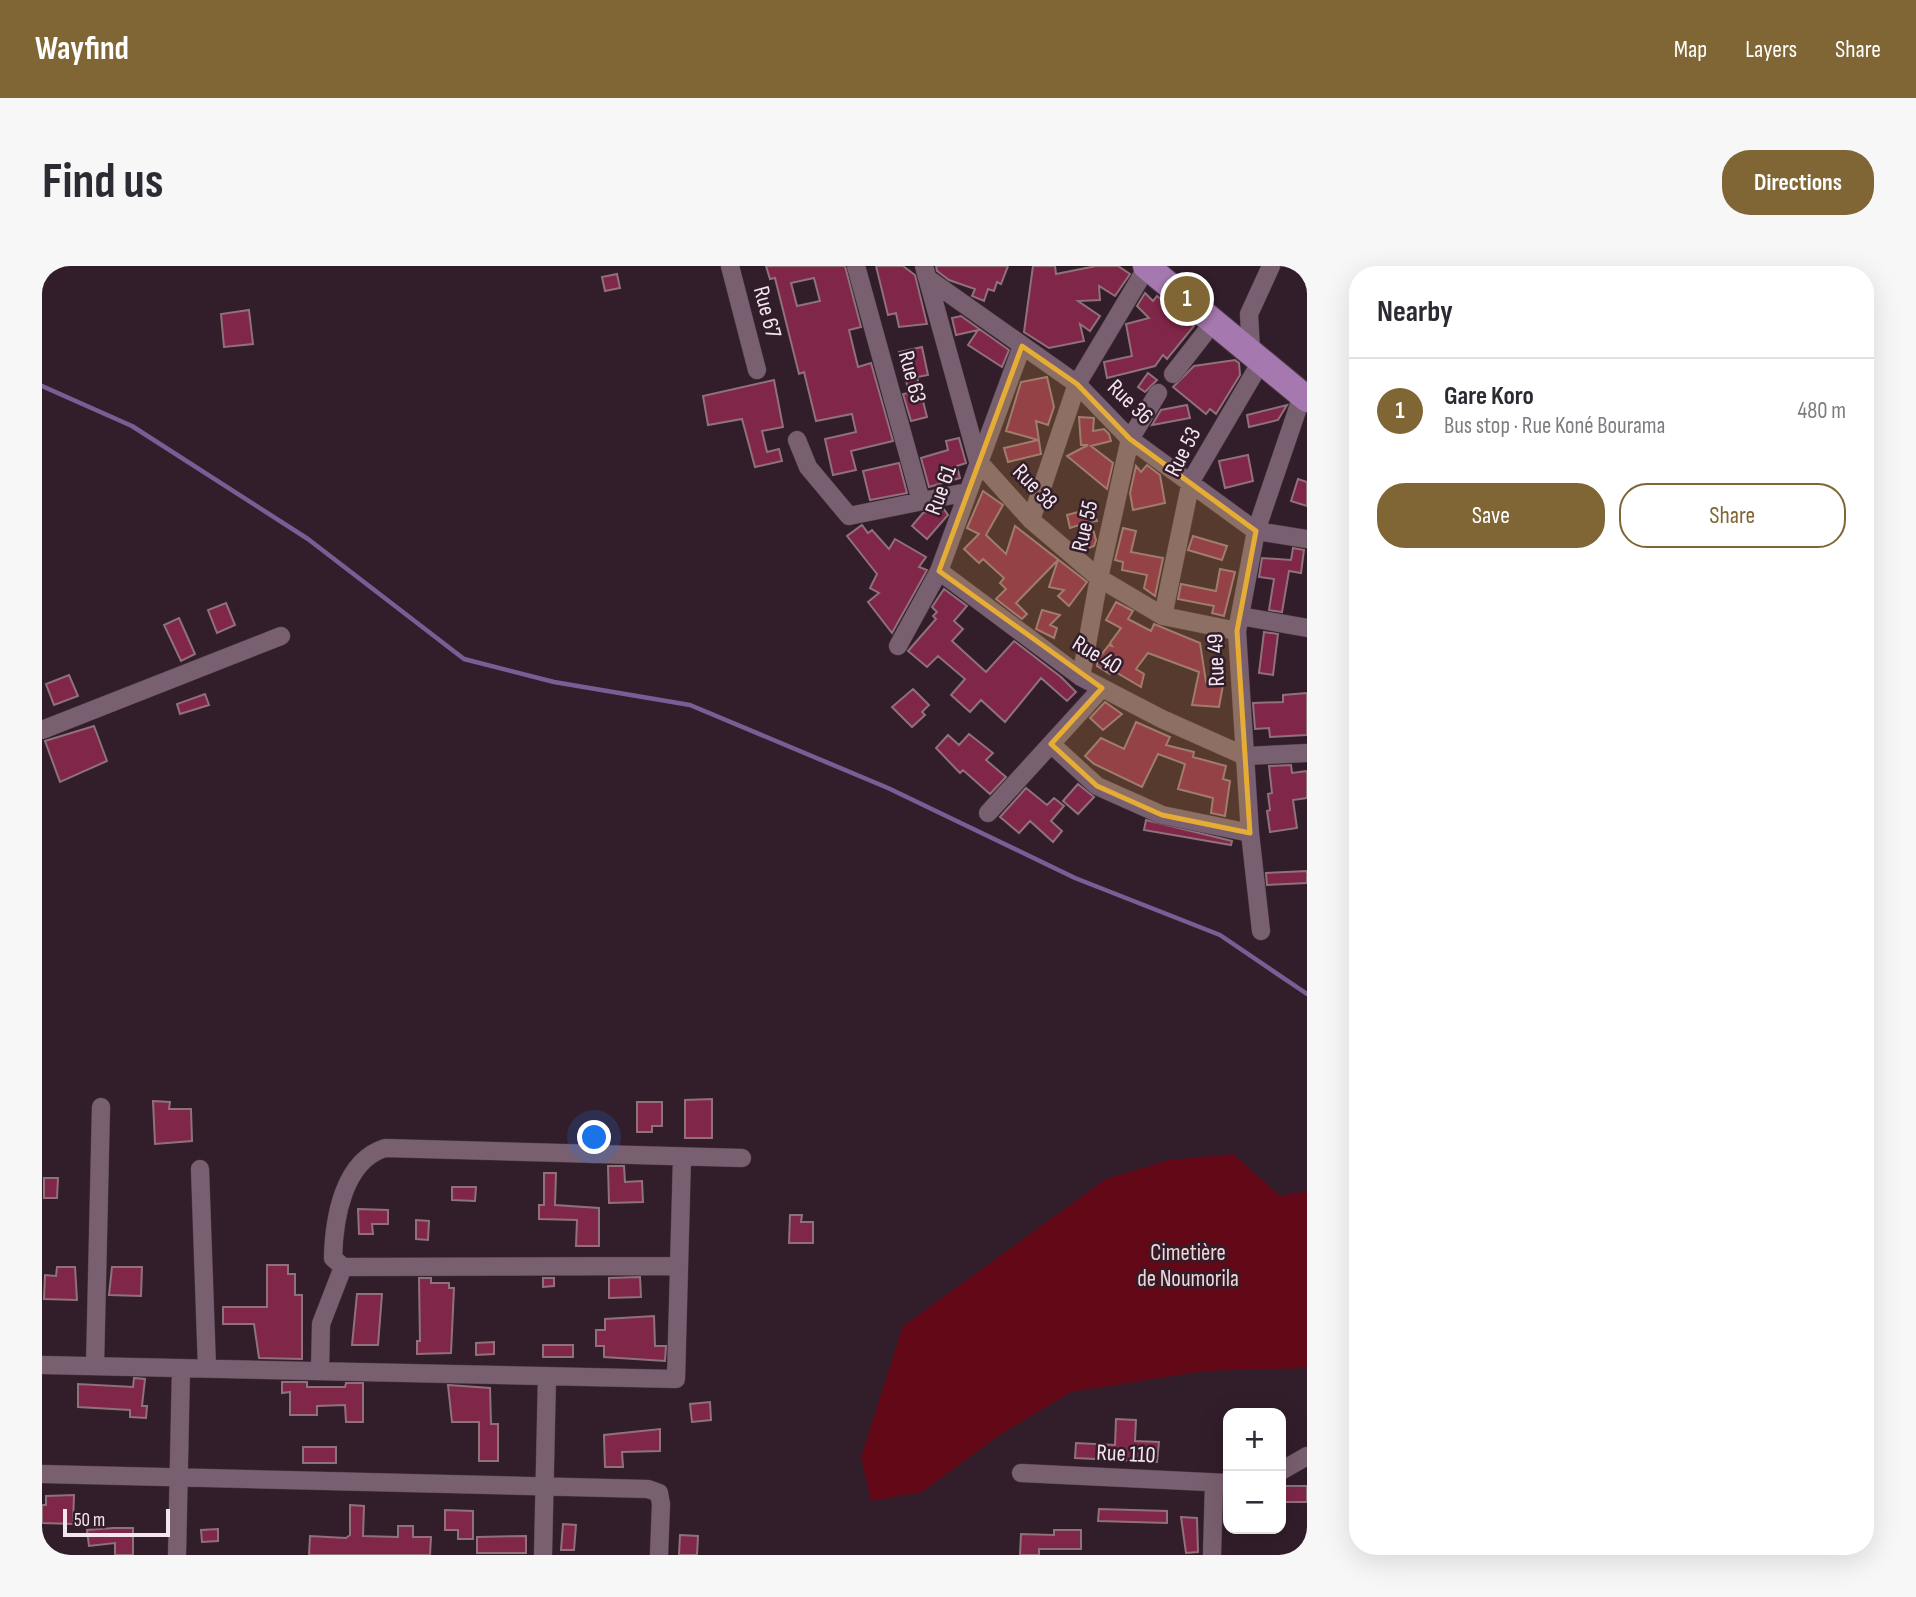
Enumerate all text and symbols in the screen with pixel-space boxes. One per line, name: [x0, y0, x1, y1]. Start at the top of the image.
text: Wayfind: [35, 29, 129, 69]
text: Map: [1674, 35, 1707, 64]
text: Layers: [1745, 35, 1797, 64]
text: Share: [1835, 35, 1881, 64]
button: Directions: [1722, 150, 1874, 215]
text: Find us: [42, 153, 164, 212]
pin: 1: [1164, 273, 1210, 325]
street label: Rue 67: [747, 283, 787, 341]
text: Nearby: [1377, 294, 1453, 330]
street label: Rue 63: [892, 348, 932, 406]
street label: Rue 36: [1101, 374, 1159, 430]
text: Gare Koro: [1444, 381, 1534, 412]
text: 1: [1395, 397, 1405, 425]
text: 480 m: [1798, 397, 1846, 425]
text: Bus stop · Rue Koné Bourama: [1444, 412, 1665, 440]
street label: Rue 53: [1159, 422, 1207, 482]
street label: Rue 38: [1007, 458, 1063, 516]
street label: Rue 61: [919, 461, 963, 519]
button: Save: [1377, 483, 1605, 548]
button: Share: [1619, 483, 1846, 548]
street label: Rue 55: [1066, 498, 1104, 554]
street label: Rue 40: [1067, 629, 1127, 681]
street label: Rue 49: [1201, 633, 1231, 687]
your location: [577, 1120, 611, 1154]
park label: Cimetière de Noumorila: [1137, 1239, 1239, 1293]
map controls: [1223, 1408, 1286, 1534]
button: +: [1223, 1408, 1286, 1471]
street label: Rue 110: [1096, 1438, 1156, 1470]
button: −: [1223, 1471, 1286, 1534]
scale bar: [63, 1506, 170, 1538]
text: 50 m: [74, 1509, 105, 1532]

